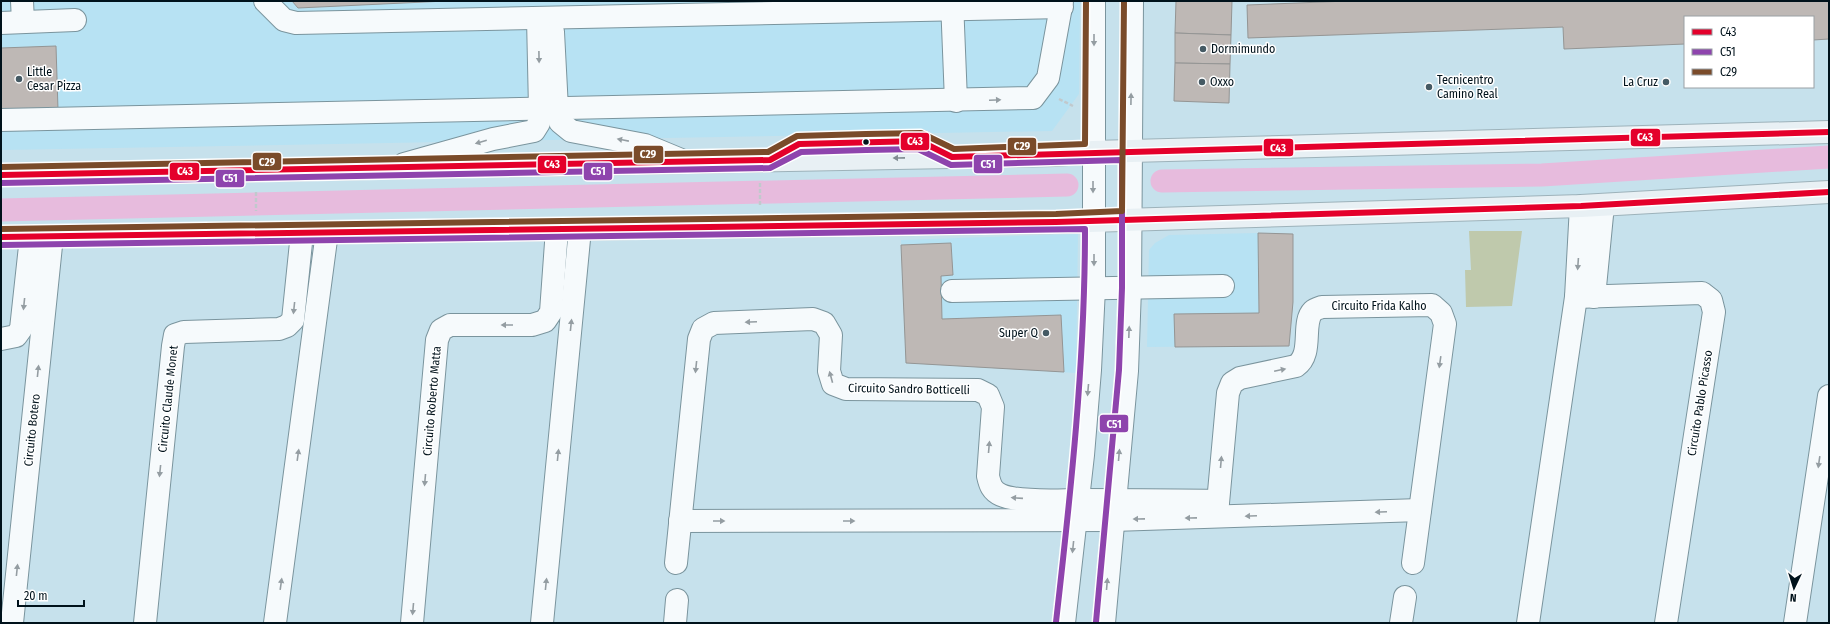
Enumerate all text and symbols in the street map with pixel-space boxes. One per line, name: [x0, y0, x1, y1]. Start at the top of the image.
legend: [1684, 16, 1814, 88]
text: C43: [1720, 25, 1737, 39]
one-way arrow: [1091, 34, 1097, 47]
place label: Dormimundo: [1211, 42, 1275, 56]
marker: Dormimundo: [1198, 44, 1208, 54]
text: C51: [1720, 45, 1736, 59]
one-way arrow: [536, 51, 542, 64]
place label: Little Cesar Pizza: [27, 65, 81, 93]
text: C29: [1720, 65, 1737, 79]
place label: Tecnicentro Camino Real: [1437, 73, 1498, 101]
marker: Little Cesar Pizza: [14, 74, 24, 84]
place label: Oxxo: [1210, 75, 1234, 89]
place label: La Cruz: [1623, 75, 1658, 89]
marker: Oxxo: [1197, 77, 1207, 87]
marker: La Cruz: [1661, 77, 1671, 87]
marker: Tecnicentro Camino Real: [1424, 82, 1434, 92]
one-way arrow: [1128, 92, 1134, 105]
one-way arrow: [989, 96, 1001, 103]
line badge: C43: [1630, 128, 1661, 147]
text: C43: [1637, 131, 1653, 144]
line badge: C43: [900, 132, 930, 151]
text: C43: [907, 135, 923, 148]
one-way arrow: [617, 137, 629, 143]
unlabelled marker: [861, 137, 871, 147]
line badge: C29: [1007, 137, 1037, 156]
line badge: C43: [1263, 138, 1294, 157]
one-way arrow: [474, 139, 486, 145]
text: C29: [1014, 140, 1031, 153]
text: C43: [1270, 142, 1286, 155]
line badge: C29: [633, 145, 664, 164]
text: C29: [640, 148, 657, 161]
line badge: C29: [252, 152, 282, 171]
line badge: C51: [973, 154, 1003, 174]
line badge: C43: [537, 155, 567, 174]
one-way arrow: [892, 155, 905, 161]
text: C29: [259, 156, 276, 169]
text: C43: [544, 158, 560, 171]
text: C51: [980, 158, 996, 171]
line badge: C43: [169, 162, 200, 181]
line badge: C51: [583, 162, 613, 181]
text: C43: [177, 165, 193, 178]
text: C51: [590, 165, 606, 178]
line badge: C51: [215, 169, 245, 188]
text: C51: [222, 172, 238, 185]
one-way arrow: [1090, 181, 1096, 194]
one-way arrow: [1091, 254, 1097, 267]
one-way arrow: [1574, 258, 1581, 270]
one-way arrow: [21, 298, 27, 311]
street label: Circuito Frida Kalho: [1331, 299, 1427, 313]
one-way arrow: [291, 302, 297, 314]
one-way arrow: [745, 318, 757, 325]
one-way arrow: [568, 319, 574, 331]
one-way arrow: [500, 322, 513, 328]
place label: Super Q: [999, 326, 1038, 340]
one-way arrow: [1125, 326, 1132, 338]
marker: Super Q: [1041, 328, 1051, 338]
street label: Circuito Claude Monet: [155, 345, 181, 453]
street label: Circuito Roberto Matta: [420, 345, 444, 457]
street label: Circuito Pablo Picasso: [1685, 349, 1715, 457]
one-way arrow: [1437, 356, 1443, 368]
one-way arrow: [693, 361, 700, 373]
one-way arrow: [34, 365, 41, 377]
one-way arrow: [1274, 366, 1286, 372]
one-way arrow: [828, 371, 834, 383]
street label: Circuito Sandro Botticelli: [848, 381, 970, 397]
one-way arrow: [1085, 384, 1092, 396]
street label: Circuito Botero: [21, 393, 43, 467]
line badge: C51: [1099, 414, 1129, 433]
text: C51: [1106, 418, 1122, 431]
one-way arrow: [986, 441, 993, 453]
one-way arrow: [295, 449, 301, 462]
one-way arrow: [555, 449, 562, 461]
one-way arrow: [1116, 449, 1122, 461]
one-way arrow: [1218, 456, 1225, 468]
one-way arrow: [1816, 456, 1822, 468]
one-way arrow: [157, 465, 163, 477]
one-way arrow: [421, 474, 428, 486]
one-way arrow: [1011, 495, 1023, 502]
one-way arrow: [1375, 508, 1387, 515]
one-way arrow: [1244, 513, 1257, 519]
one-way arrow: [1184, 515, 1197, 521]
one-way arrow: [1132, 516, 1145, 522]
one-way arrow: [713, 518, 726, 524]
one-way arrow: [843, 518, 856, 524]
one-way arrow: [1070, 541, 1076, 553]
one-way arrow: [14, 564, 21, 576]
north arrow: [1774, 568, 1814, 608]
one-way arrow: [277, 578, 284, 590]
one-way arrow: [542, 578, 549, 590]
one-way arrow: [1104, 578, 1111, 590]
scale bar: [18, 582, 84, 608]
text: 20 m: [24, 589, 48, 603]
text: N: [1790, 591, 1797, 604]
one-way arrow: [410, 603, 416, 615]

